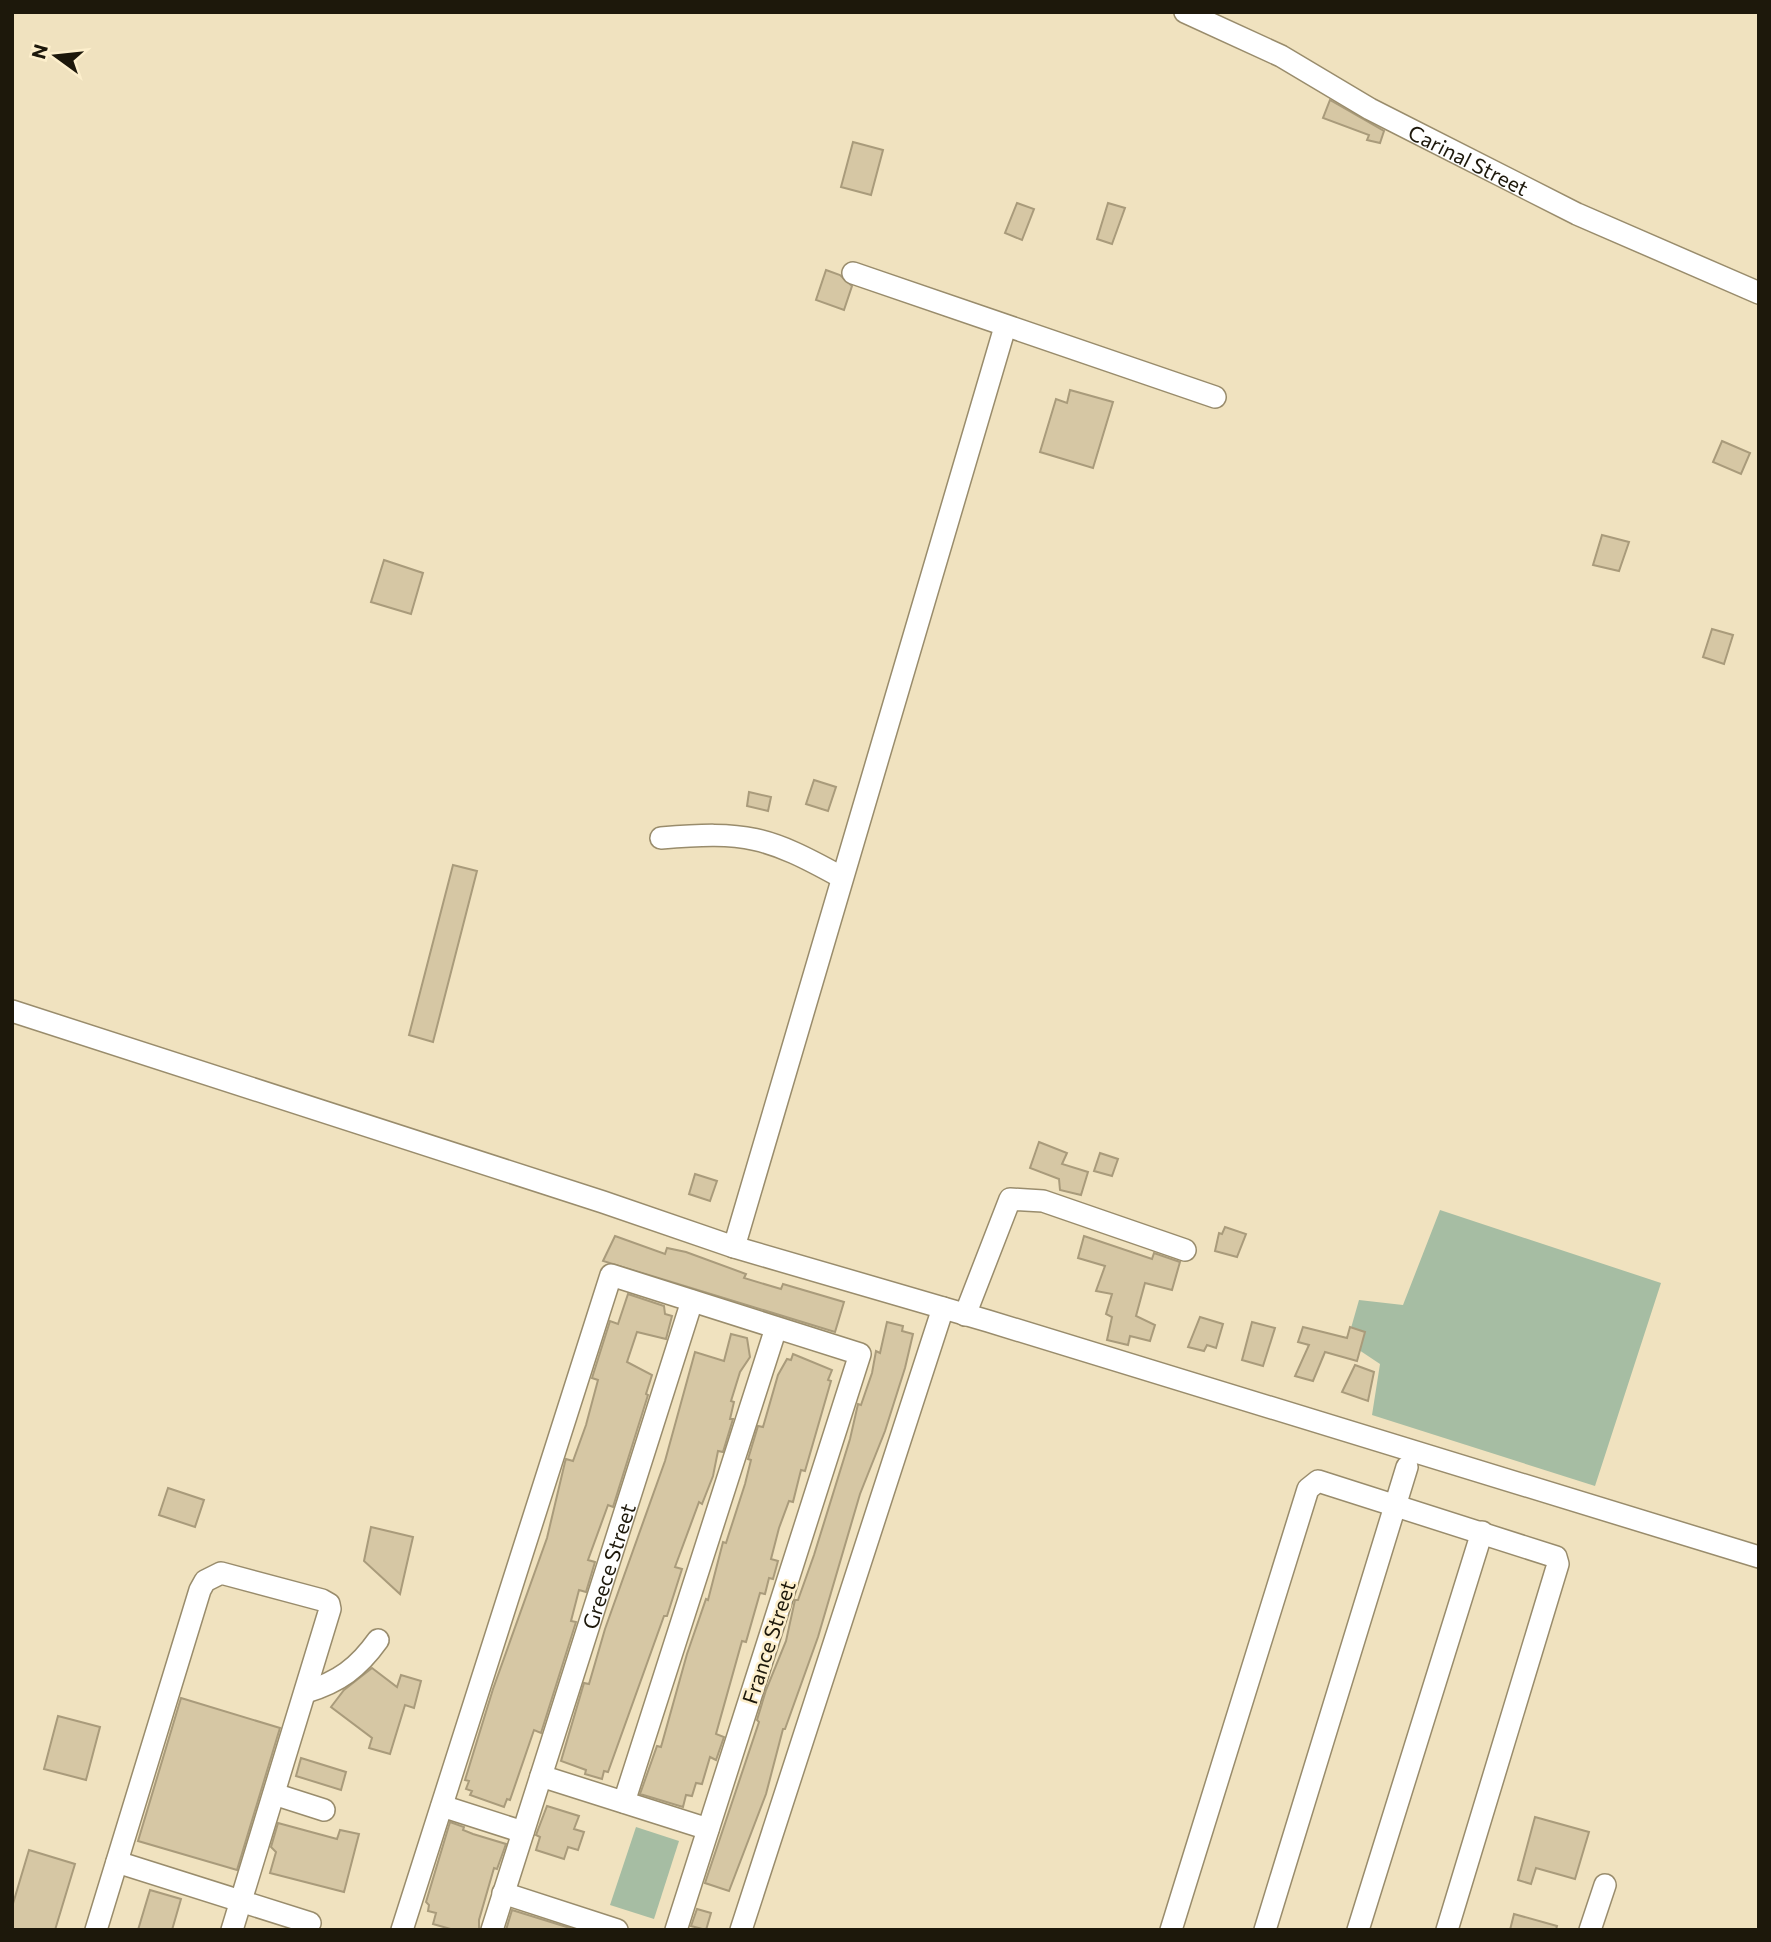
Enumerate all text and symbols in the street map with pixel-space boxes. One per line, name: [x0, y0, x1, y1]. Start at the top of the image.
north arrow: [21, 21, 91, 91]
text: N: [26, 42, 52, 61]
street label: Carinal Street: [1405, 118, 1533, 200]
street label: Greece Street: [576, 1500, 639, 1632]
street label: France Street: [736, 1577, 800, 1707]

